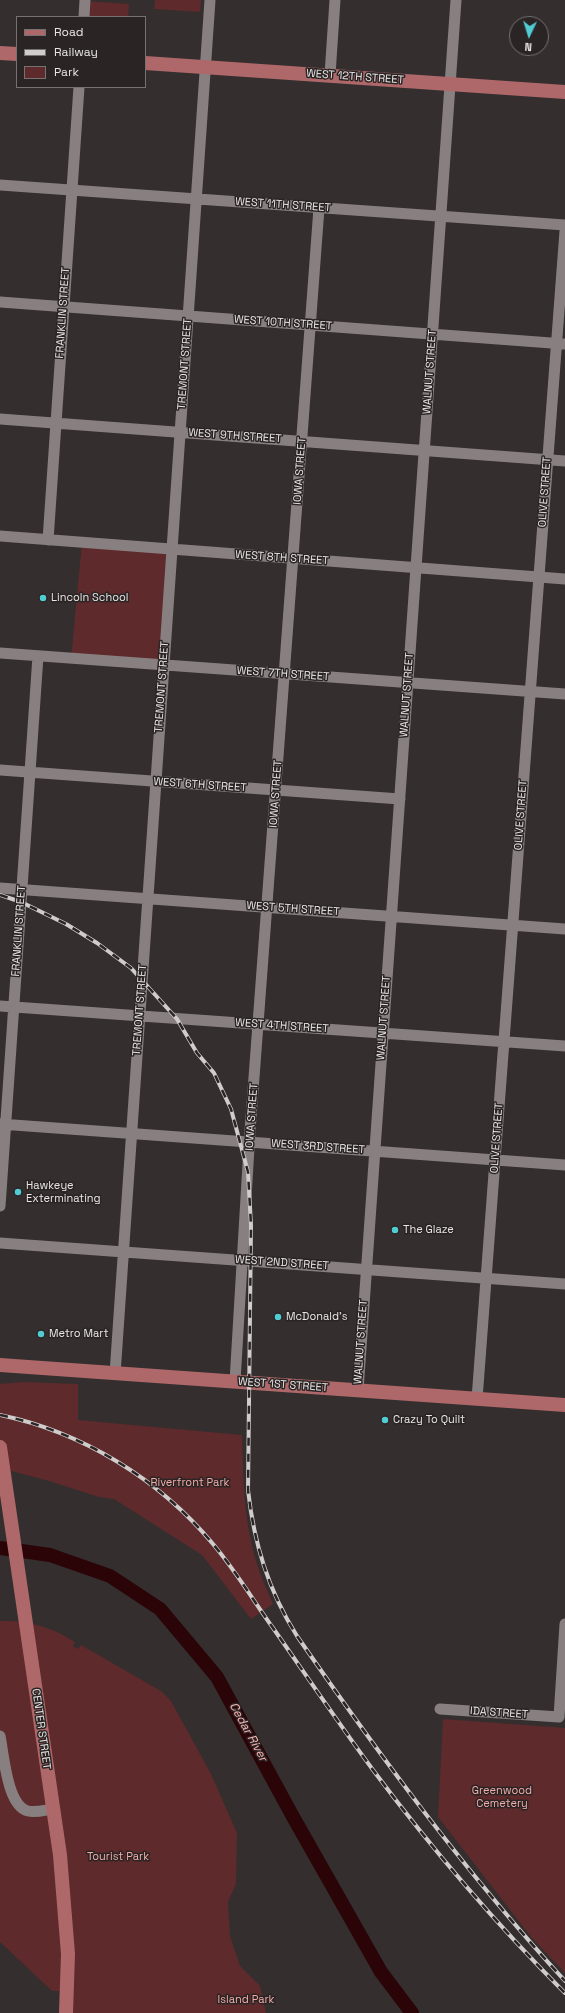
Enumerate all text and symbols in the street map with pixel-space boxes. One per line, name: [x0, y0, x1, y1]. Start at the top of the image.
legend: [16, 16, 146, 88]
north arrow: [509, 16, 549, 56]
text: Road: [54, 24, 83, 40]
text: N: [524, 40, 532, 54]
text: Railway: [54, 44, 98, 60]
text: Park: [54, 64, 79, 80]
street label: WEST 12TH STREET: [306, 67, 404, 87]
street label: WEST 11TH STREET: [235, 195, 331, 215]
street label: FRANKLIN STREET: [53, 267, 73, 359]
street label: WEST 10TH STREET: [233, 313, 333, 333]
street label: TREMONT STREET: [175, 318, 195, 410]
street label: WALNUT STREET: [420, 329, 440, 415]
street label: WEST 9TH STREET: [188, 426, 282, 446]
street label: IOWA STREET: [291, 437, 309, 505]
street label: OLIVE STREET: [536, 456, 554, 528]
street label: WEST 8TH STREET: [235, 548, 329, 568]
place label: Lincoln School: [51, 591, 128, 605]
marker: Lincoln School: [38, 593, 48, 603]
street label: TREMONT STREET: [152, 641, 172, 733]
street label: WALNUT STREET: [397, 652, 417, 738]
street label: WEST 7TH STREET: [236, 664, 330, 684]
street label: IOWA STREET: [267, 760, 285, 828]
street label: WEST 6TH STREET: [153, 775, 247, 795]
street label: OLIVE STREET: [512, 779, 530, 851]
street label: FRANKLIN STREET: [9, 885, 29, 977]
street label: WEST 5TH STREET: [246, 899, 340, 919]
street label: TREMONT STREET: [130, 964, 150, 1056]
street label: WALNUT STREET: [374, 975, 394, 1061]
street label: WEST 4TH STREET: [235, 1016, 329, 1036]
street label: IOWA STREET: [243, 1083, 261, 1151]
street label: OLIVE STREET: [488, 1102, 506, 1174]
street label: WEST 3RD STREET: [271, 1137, 365, 1157]
place label: Hawkeye Exterminating: [26, 1179, 101, 1205]
marker: Hawkeye Exterminating: [13, 1187, 23, 1197]
place label: The Glaze: [403, 1223, 454, 1237]
marker: The Glaze: [390, 1225, 400, 1235]
street label: WEST 2ND STREET: [235, 1253, 329, 1273]
street label: WALNUT STREET: [351, 1299, 371, 1385]
place label: McDonald's: [286, 1310, 348, 1324]
marker: McDonald's: [273, 1312, 283, 1322]
place label: Metro Mart: [49, 1327, 108, 1341]
marker: Metro Mart: [36, 1329, 46, 1339]
street label: WEST 1ST STREET: [237, 1375, 329, 1395]
place label: Crazy To Quilt: [393, 1413, 465, 1427]
marker: Crazy To Quilt: [380, 1415, 390, 1425]
park label: Riverfront Park: [151, 1476, 229, 1490]
street label: CENTER STREET: [29, 1688, 53, 1770]
water label: Cedar River: [226, 1700, 270, 1764]
street label: IDA STREET: [469, 1704, 529, 1722]
park label: Greenwood Cemetery: [472, 1784, 532, 1810]
park label: Tourist Park: [87, 1850, 149, 1864]
park label: Island Park: [217, 1993, 275, 2007]

